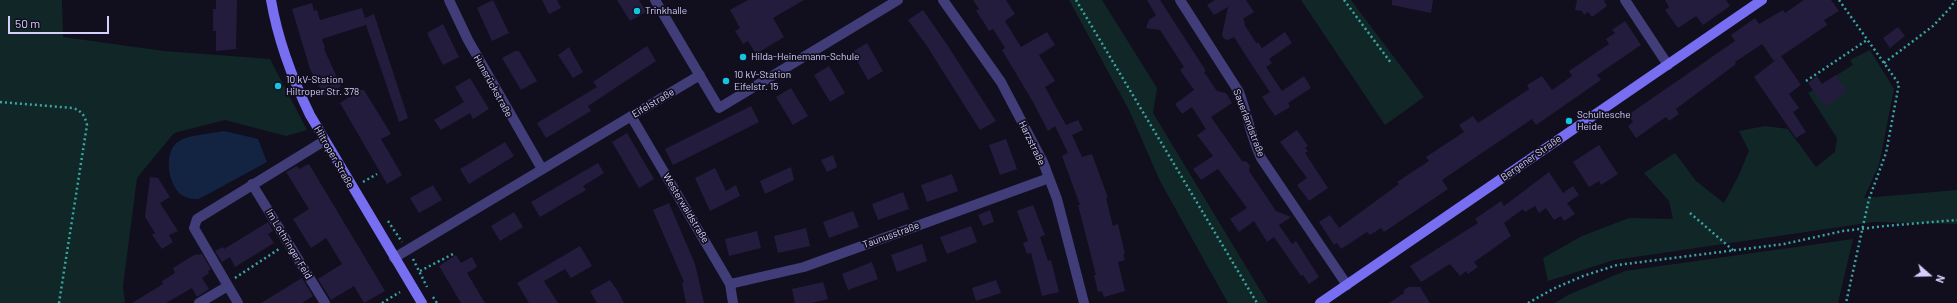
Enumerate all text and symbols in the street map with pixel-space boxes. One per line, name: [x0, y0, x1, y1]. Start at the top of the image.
place label: Trinkhalle: [645, 5, 687, 17]
marker: Trinkhalle: [632, 6, 642, 16]
scale bar: [10, 8, 111, 34]
text: 50 m: [15, 16, 40, 30]
place label: Hilda-Heinemann-Schule: [751, 51, 859, 63]
marker: Hilda-Heinemann-Schule: [738, 52, 748, 62]
street label: Hunsrückstraße: [471, 53, 515, 119]
place label: 10 kV-Station Eifelstr. 15: [734, 69, 791, 92]
place label: 10 kV-Station Hiltroper Str. 378: [286, 74, 359, 98]
marker: 10 kV-Station Eifelstr. 15: [721, 76, 731, 86]
marker: 10 kV-Station Hiltroper Str. 378: [273, 81, 283, 91]
street label: Eifelstraße: [630, 86, 676, 120]
street label: Sauerlandstraße: [1231, 87, 1267, 159]
place label: Schultesche Heide: [1577, 109, 1630, 132]
marker: Schultesche Heide: [1564, 116, 1574, 126]
street label: Harzstraße: [1016, 119, 1048, 167]
street label: Hiltroper Straße: [311, 124, 357, 190]
street label: Bergener Straße: [1498, 133, 1564, 183]
street label: Westerwaldstraße: [660, 171, 712, 245]
street label: Im Lothringer Feld: [263, 207, 315, 281]
street label: Taunusstraße: [861, 219, 921, 251]
north arrow: [1909, 255, 1949, 295]
text: N: [1933, 274, 1948, 285]

